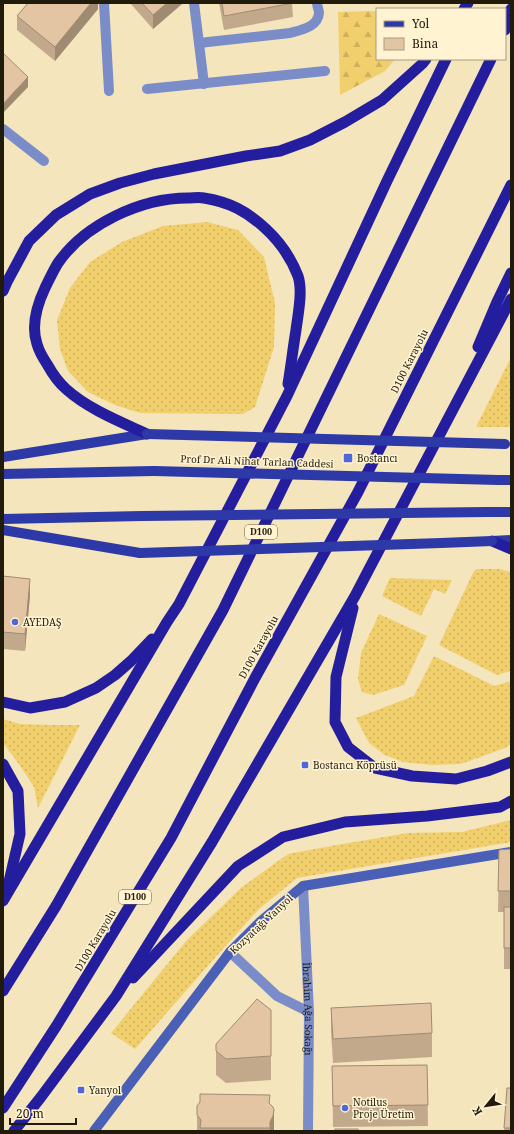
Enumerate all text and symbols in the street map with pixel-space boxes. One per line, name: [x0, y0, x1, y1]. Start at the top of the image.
legend: [376, 8, 506, 60]
text: Yol: [411, 15, 430, 32]
text: Bina: [412, 35, 438, 52]
street label: D100 Karayolu: [387, 326, 431, 395]
street label: Prof Dr Ali Nihat Tarlan Caddesi: [180, 451, 335, 471]
place label: Bostancı: [357, 451, 398, 465]
marker: Bostancı: [342, 452, 354, 464]
road number: D100: [245, 525, 277, 539]
street label: D100 Karayolu: [235, 612, 281, 681]
place label: AYEDAŞ: [23, 615, 61, 629]
marker: AYEDAŞ: [10, 617, 20, 627]
place label: Bostancı Köprüsü: [313, 758, 397, 772]
marker: Bostancı Köprüsü: [300, 760, 310, 770]
road number: D100: [119, 890, 151, 904]
street label: Kozyatağı Yanyol: [226, 891, 296, 957]
street label: D100 Karayolu: [71, 906, 119, 974]
street label: İbrahim Ağa Sokağı: [300, 962, 316, 1056]
place label: Yanyol: [88, 1083, 121, 1097]
marker: Yanyol: [76, 1085, 86, 1095]
north arrow: [466, 1086, 506, 1126]
place label: Notilus Proje Üretim: [353, 1095, 414, 1121]
scale bar: [10, 1100, 76, 1126]
marker: Notilus Proje Üretim: [340, 1103, 350, 1113]
text: K: [468, 1103, 485, 1118]
text: 20 m: [16, 1105, 44, 1122]

